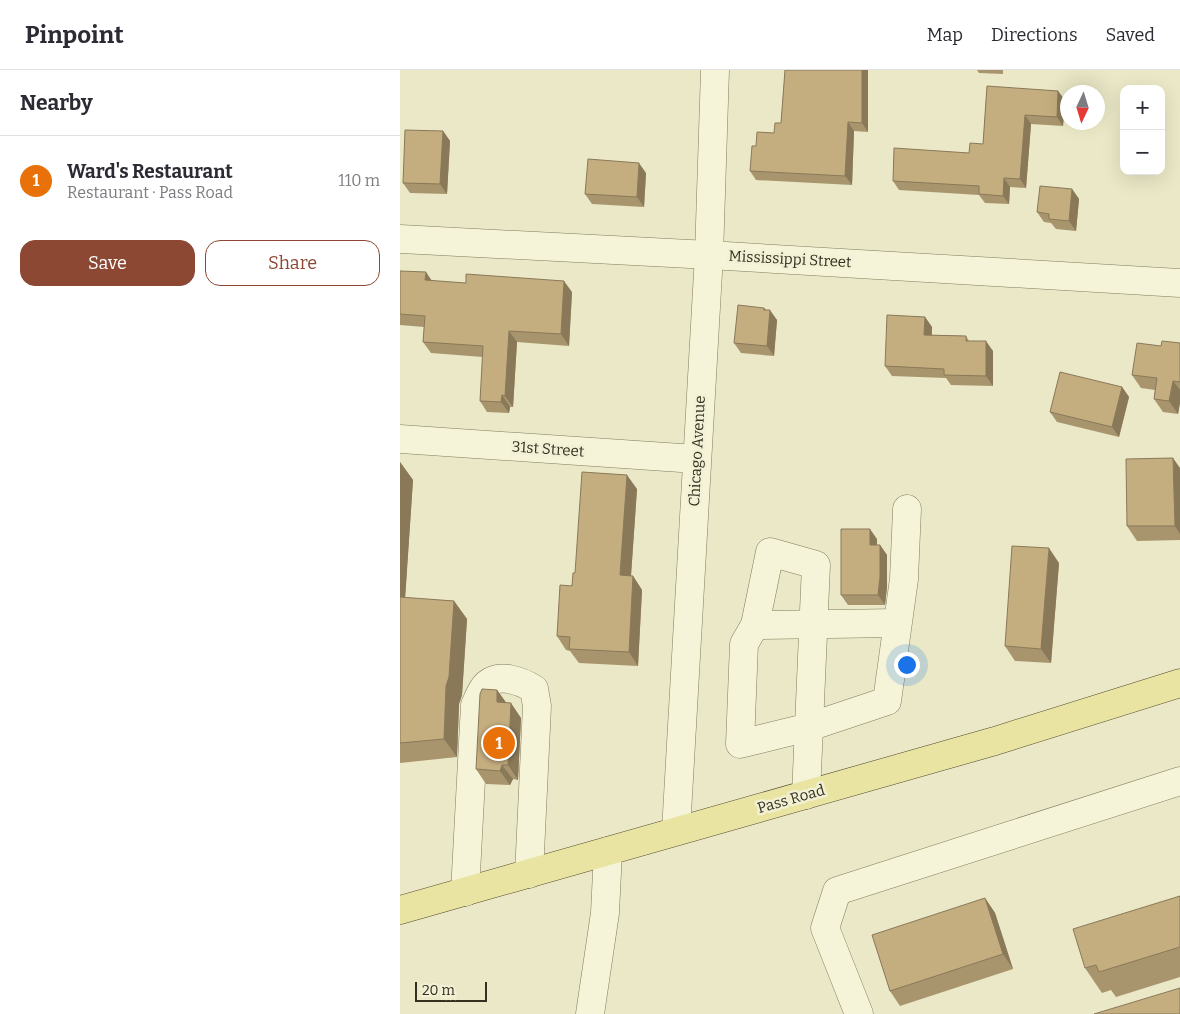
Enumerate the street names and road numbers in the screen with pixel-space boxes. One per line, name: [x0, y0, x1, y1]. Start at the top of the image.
street label: Mississippi Street: [728, 247, 853, 271]
street label: Chicago Avenue: [685, 395, 709, 507]
street label: 31st Street: [511, 437, 585, 461]
street label: Pass Road: [755, 781, 827, 817]

